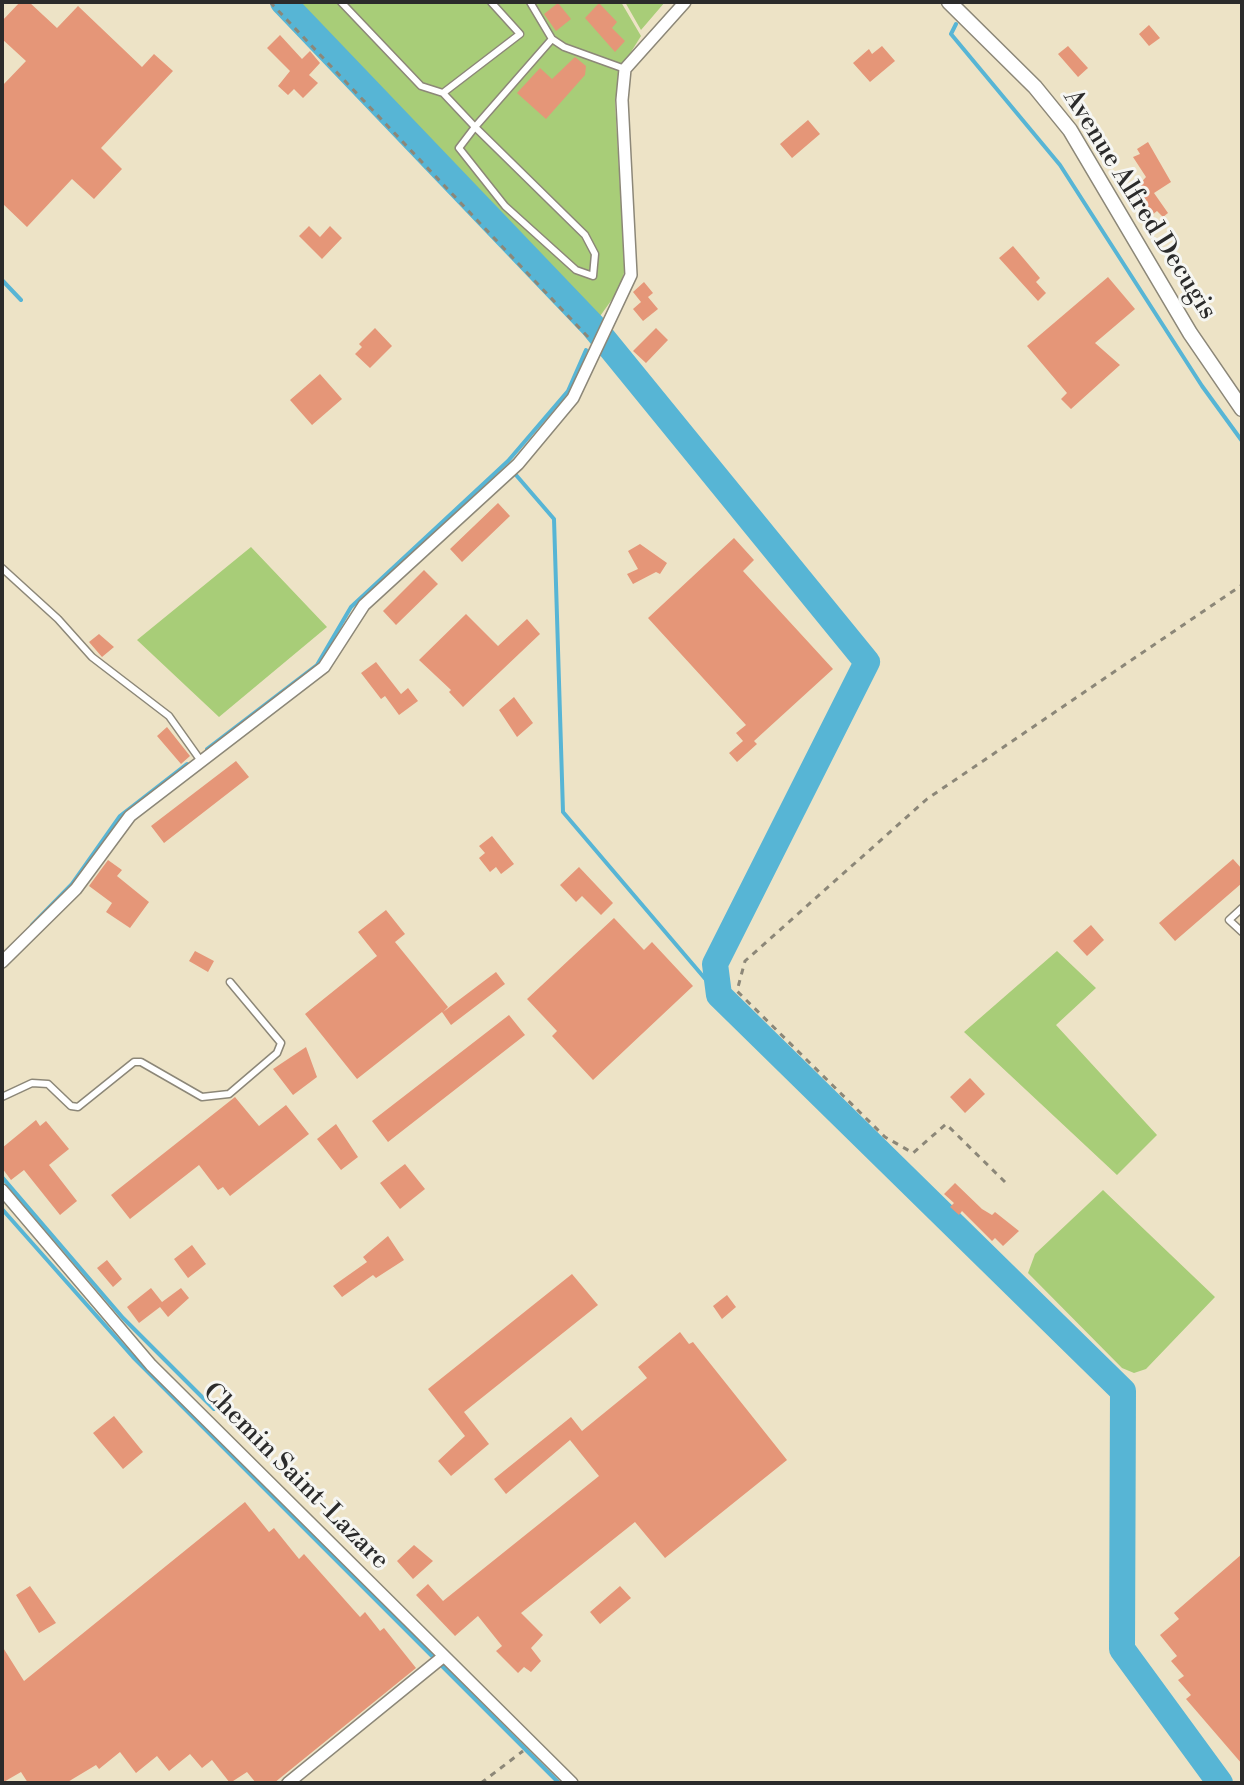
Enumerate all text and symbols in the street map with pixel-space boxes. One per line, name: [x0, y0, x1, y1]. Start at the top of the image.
street label: Avenue Alfred Decugis: [1056, 84, 1222, 326]
street label: Chemin Saint-Lazare: [195, 1377, 395, 1577]

